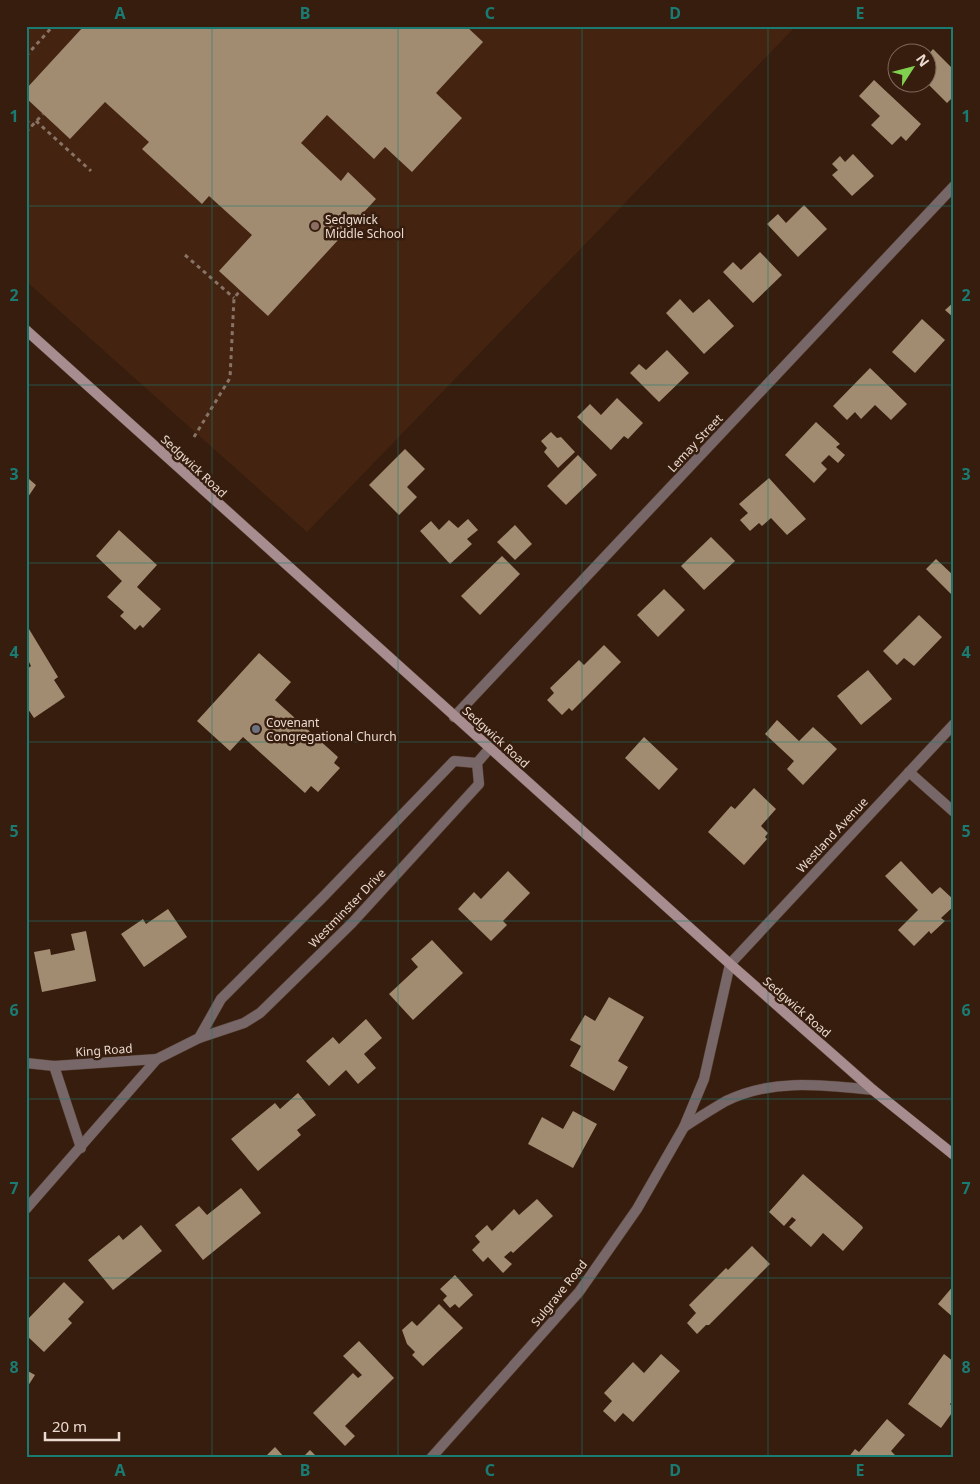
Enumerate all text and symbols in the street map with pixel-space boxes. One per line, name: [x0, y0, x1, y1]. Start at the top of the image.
text: A: [114, 2, 126, 24]
text: B: [300, 2, 310, 24]
text: C: [485, 2, 495, 24]
text: D: [669, 2, 681, 24]
text: E: [856, 2, 865, 24]
north arrow: [888, 42, 938, 92]
text: N: [912, 50, 934, 70]
text: 1: [9, 105, 19, 127]
text: 1: [961, 105, 971, 127]
place label: Sedgwick Middle School: [325, 211, 404, 242]
marker: Sedgwick Middle School: [309, 220, 321, 232]
text: 2: [9, 284, 19, 306]
text: 2: [961, 284, 971, 306]
street label: Lemay Street: [664, 410, 727, 476]
street label: Sedgwick Road: [157, 431, 231, 501]
text: 3: [9, 463, 19, 485]
text: 3: [961, 463, 971, 485]
text: 4: [9, 641, 19, 663]
text: 4: [961, 641, 971, 663]
street label: Sedgwick Road: [459, 702, 533, 772]
place label: Covenant Congregational Church: [266, 714, 397, 745]
marker: Covenant Congregational Church: [250, 723, 262, 735]
street label: Westland Avenue: [792, 793, 872, 877]
text: 5: [9, 820, 19, 842]
text: 5: [961, 820, 971, 842]
street label: Westminster Drive: [305, 864, 389, 951]
street label: Sedgwick Road: [759, 973, 835, 1041]
text: 6: [9, 999, 19, 1021]
text: 6: [961, 999, 971, 1021]
street label: King Road: [75, 1040, 133, 1060]
text: 7: [9, 1177, 19, 1199]
text: 7: [961, 1177, 971, 1199]
street label: Sulgrave Road: [527, 1256, 591, 1330]
text: 8: [9, 1356, 19, 1378]
text: 8: [961, 1356, 971, 1378]
scale bar: [45, 1409, 119, 1441]
text: 20 m: [52, 1416, 87, 1436]
text: A: [114, 1459, 126, 1481]
text: B: [300, 1459, 310, 1481]
text: C: [485, 1459, 495, 1481]
text: D: [669, 1459, 681, 1481]
text: E: [856, 1459, 865, 1481]

